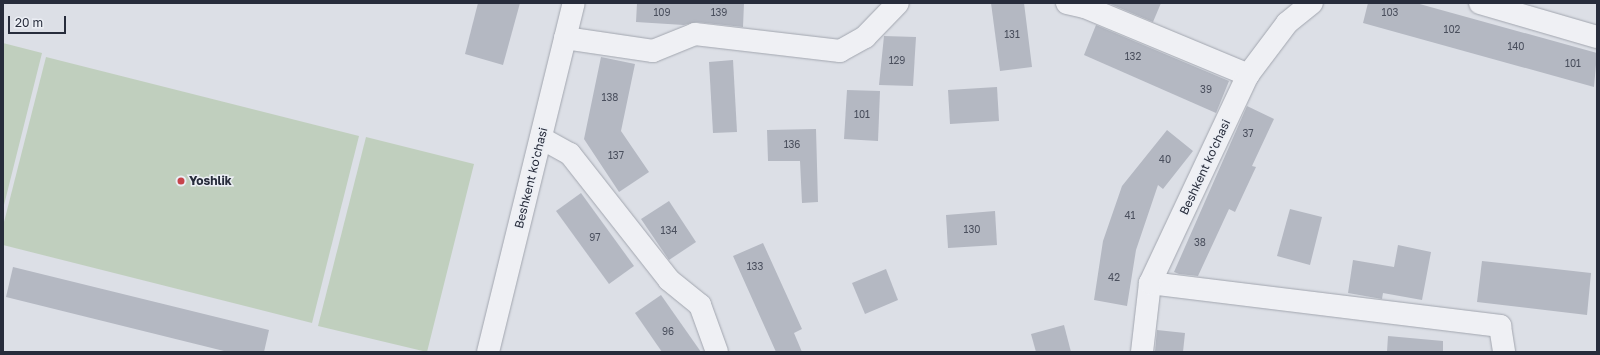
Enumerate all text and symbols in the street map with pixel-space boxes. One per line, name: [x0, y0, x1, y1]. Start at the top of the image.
house number: 109: [653, 7, 671, 19]
house number: 139: [711, 7, 727, 19]
house number: 103: [1382, 7, 1398, 19]
scale bar: [10, 8, 68, 34]
text: 20 m: [15, 15, 43, 30]
house number: 102: [1444, 24, 1460, 36]
house number: 131: [1004, 29, 1020, 41]
house number: 140: [1507, 41, 1525, 53]
house number: 132: [1125, 51, 1141, 63]
house number: 129: [889, 55, 905, 67]
house number: 101: [1565, 58, 1581, 70]
house number: 39: [1200, 84, 1212, 96]
house number: 138: [602, 92, 618, 104]
house number: 101: [854, 109, 870, 121]
street label: Beshkent ko'chasi: [1177, 117, 1233, 217]
street label: Beshkent ko'chasi: [511, 126, 551, 230]
house number: 37: [1242, 128, 1254, 140]
house number: 136: [784, 139, 800, 151]
house number: 137: [608, 150, 624, 162]
house number: 40: [1159, 154, 1171, 166]
place label: Yoshlik: [189, 174, 232, 188]
marker: Yoshlik: [176, 176, 186, 186]
house number: 41: [1125, 210, 1135, 222]
house number: 130: [964, 224, 980, 236]
house number: 134: [661, 225, 677, 237]
house number: 97: [589, 232, 601, 244]
house number: 38: [1194, 237, 1206, 249]
house number: 133: [747, 261, 763, 273]
house number: 42: [1108, 272, 1120, 284]
house number: 96: [662, 326, 674, 338]

